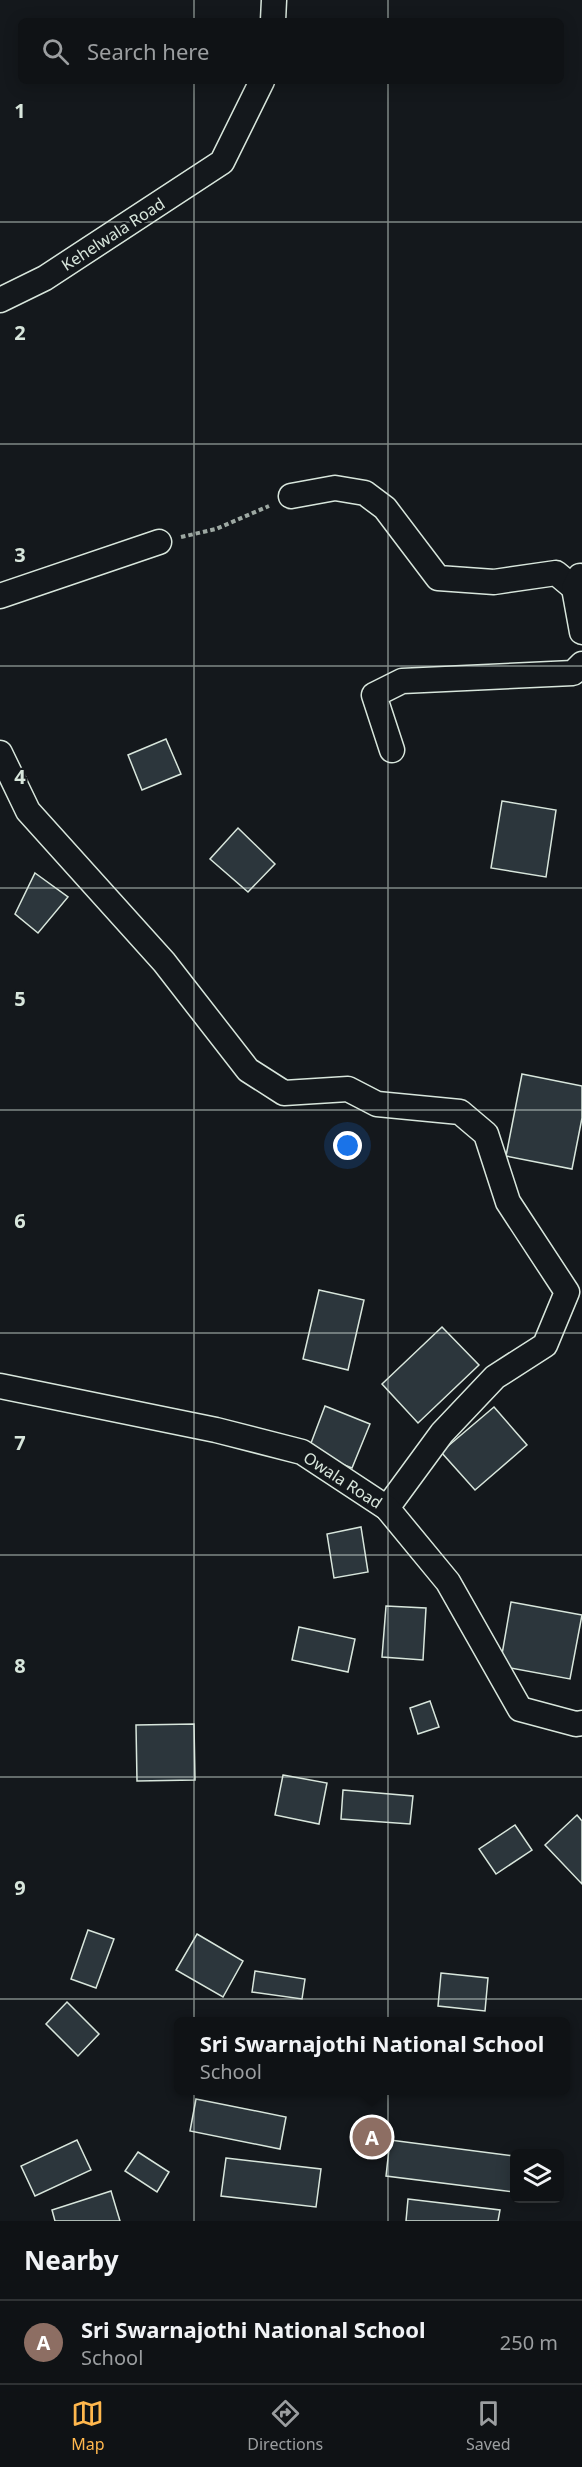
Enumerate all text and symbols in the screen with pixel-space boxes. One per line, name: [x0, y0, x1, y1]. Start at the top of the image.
search box: [18, 18, 564, 84]
icon: search: [39, 35, 72, 68]
text: Search here: [87, 36, 209, 66]
text: 1: [14, 97, 26, 124]
street label: Kehelwala Road: [57, 192, 169, 276]
text: 2: [14, 319, 26, 346]
text: 3: [14, 541, 26, 568]
text: 4: [14, 763, 26, 790]
text: 5: [14, 985, 26, 1012]
your location: [333, 1131, 362, 1160]
text: 6: [14, 1207, 26, 1234]
text: 7: [14, 1429, 26, 1456]
street label: Owala Road: [299, 1446, 387, 1514]
text: 8: [14, 1652, 26, 1679]
text: 9: [14, 1874, 26, 1901]
popup: [174, 2017, 570, 2095]
text: Sri Swarnajothi National School: [200, 2028, 544, 2058]
text: School: [200, 2058, 262, 2085]
pin: A: [352, 2114, 392, 2160]
map controls: [510, 2149, 564, 2203]
button: layers: [510, 2149, 564, 2203]
text: Nearby: [24, 2242, 119, 2278]
text: Sri Swarnajothi National School: [81, 2314, 426, 2344]
text: A: [37, 2329, 50, 2356]
text: 250 m: [500, 2329, 558, 2356]
text: School: [81, 2344, 143, 2371]
tab: Map: [71, 2397, 105, 2455]
tab: Directions: [247, 2397, 323, 2455]
tab: Saved: [466, 2397, 511, 2455]

